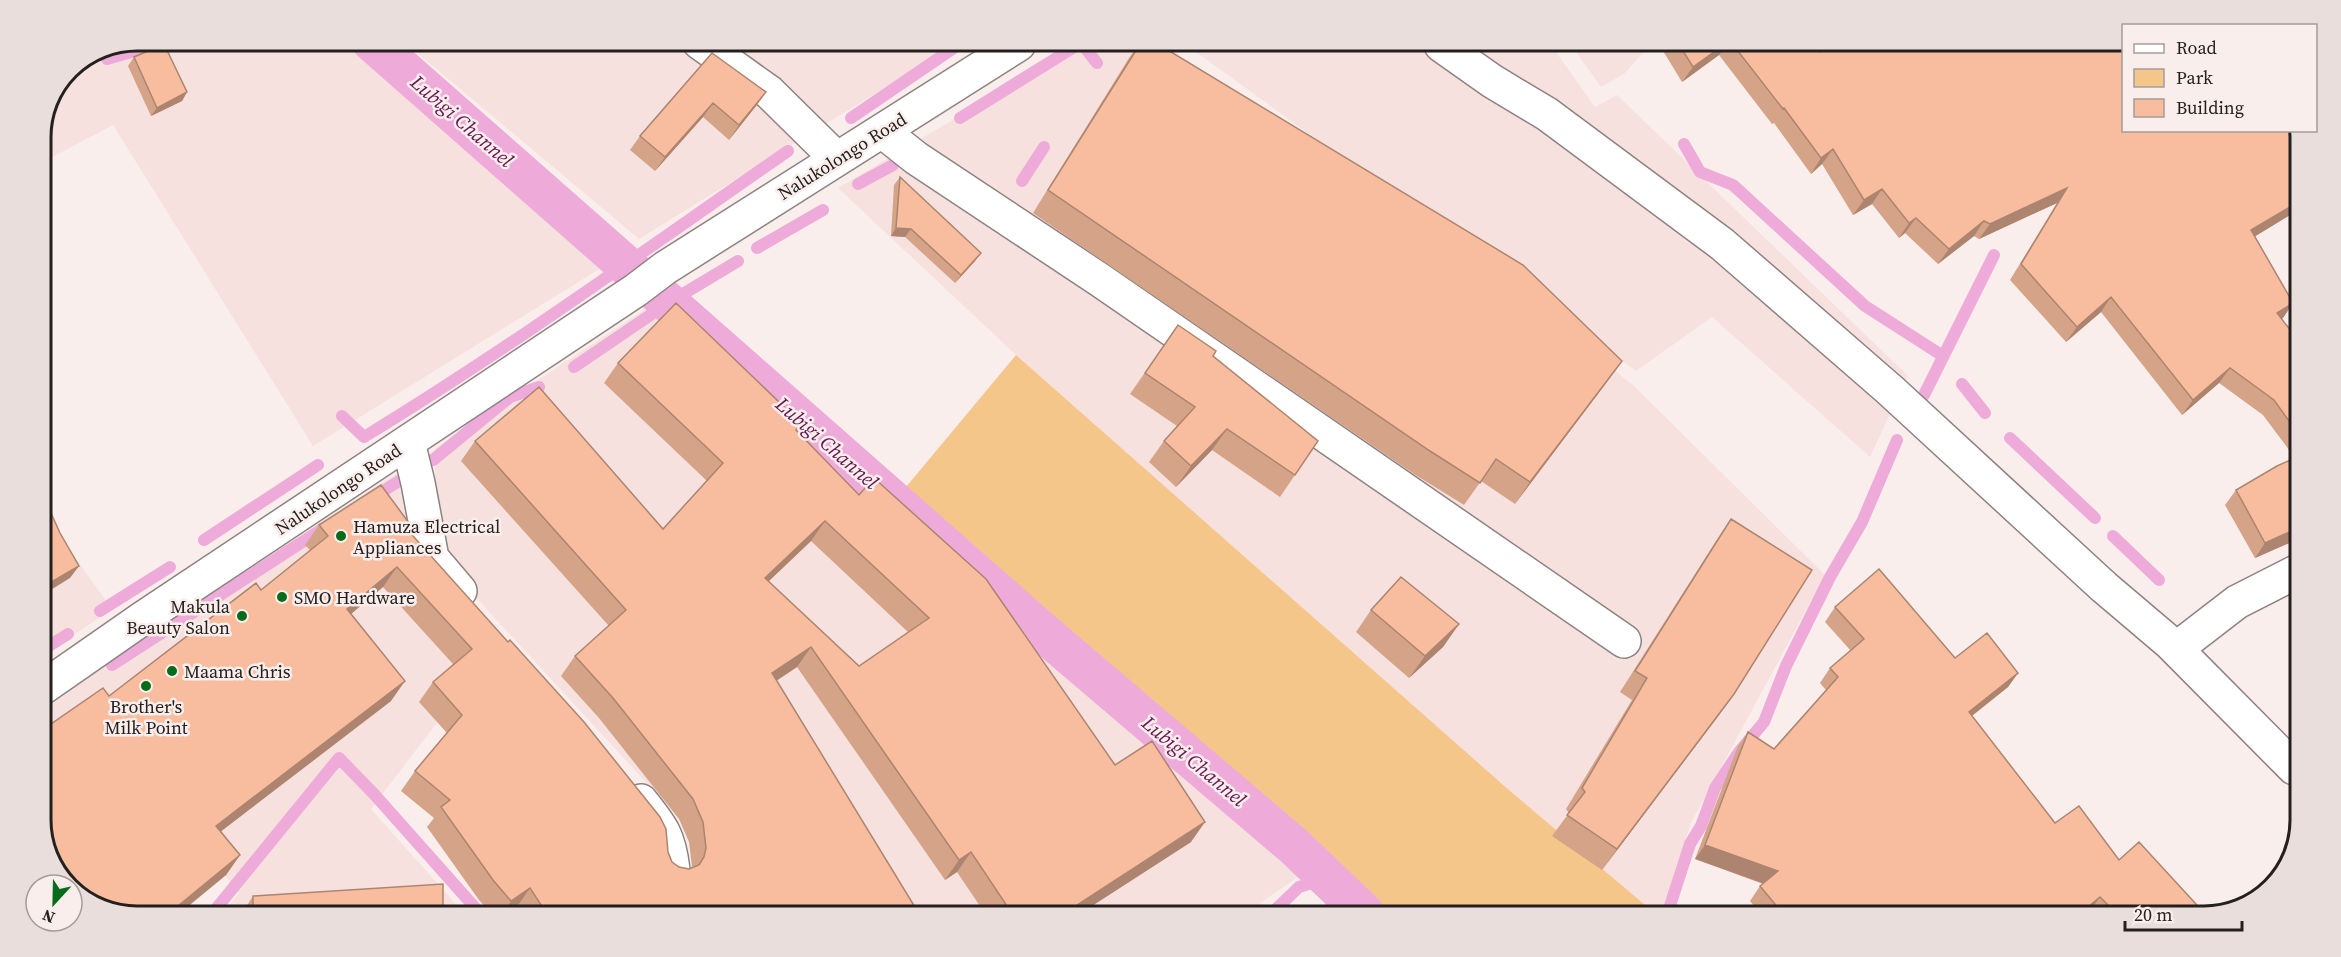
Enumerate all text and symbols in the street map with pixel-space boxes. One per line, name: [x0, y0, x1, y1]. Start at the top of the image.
legend: [2122, 24, 2317, 132]
text: Road: [2176, 35, 2217, 60]
text: Park: [2176, 65, 2213, 90]
water label: Lubigi Channel: [404, 68, 520, 174]
text: Building: [2176, 95, 2244, 120]
street label: Nalukolongo Road: [773, 106, 911, 206]
water label: Lubigi Channel: [769, 390, 885, 496]
street label: Nalukolongo Road: [270, 437, 406, 541]
place label: Hamuza Electrical Appliances: [353, 514, 500, 560]
marker: Hamuza Electrical Appliances: [334, 529, 348, 543]
place label: SMO Hardware: [294, 585, 415, 610]
marker: SMO Hardware: [275, 590, 289, 604]
place label: Makula Beauty Salon: [126, 594, 231, 640]
marker: Makula Beauty Salon: [235, 609, 249, 623]
place label: Maama Chris: [184, 659, 291, 684]
marker: Maama Chris: [165, 664, 179, 678]
marker: Brother's Milk Point: [139, 679, 153, 693]
place label: Brother's Milk Point: [104, 694, 188, 740]
water label: Lubigi Channel: [1135, 709, 1252, 813]
north arrow: [24, 873, 84, 933]
scale bar: [2125, 894, 2242, 932]
text: 20 m: [2134, 902, 2172, 927]
text: N: [39, 904, 58, 929]

